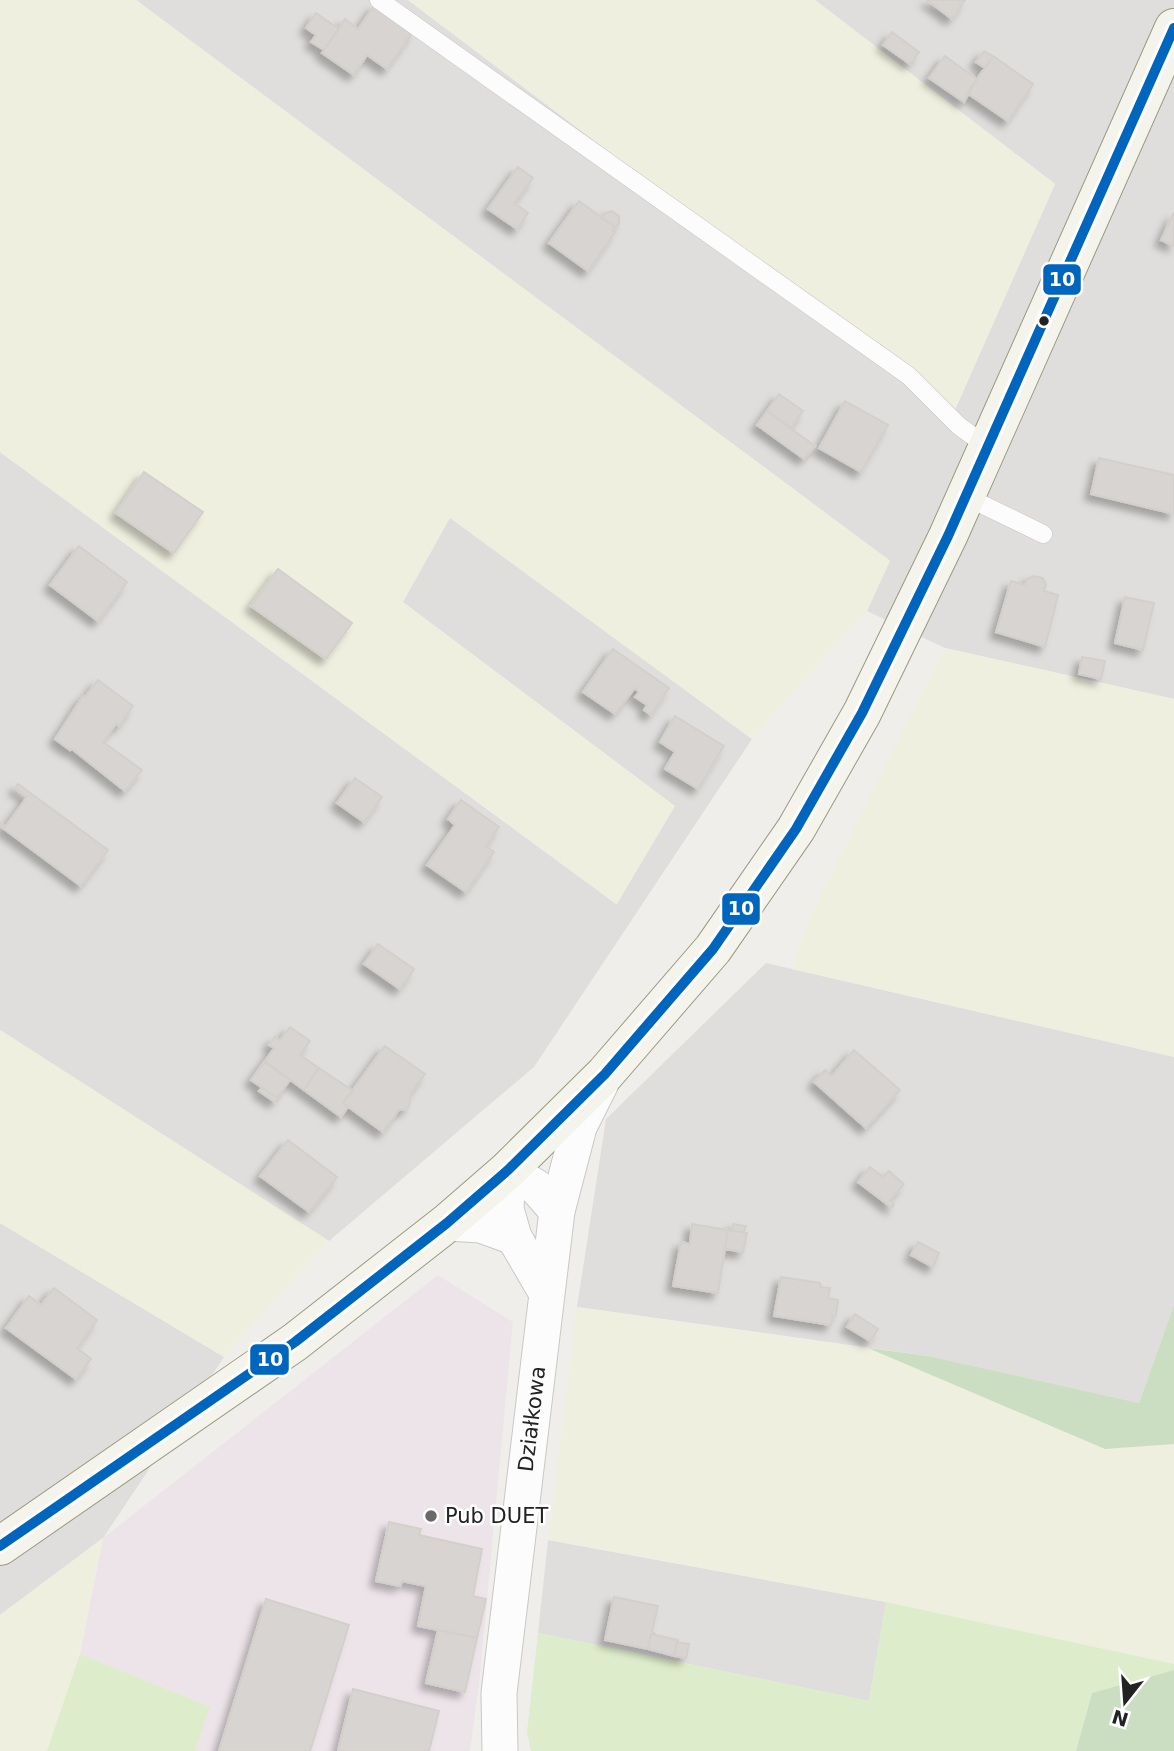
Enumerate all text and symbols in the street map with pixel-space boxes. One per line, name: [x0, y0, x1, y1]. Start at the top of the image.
line badge: 10: [1042, 263, 1082, 296]
text: 10: [1049, 268, 1075, 290]
unlabelled marker: [1037, 314, 1051, 328]
line badge: 10: [721, 892, 761, 926]
text: 10: [728, 897, 754, 919]
line badge: 10: [249, 1343, 290, 1376]
text: 10: [257, 1348, 283, 1370]
street label: Działkowa: [514, 1365, 550, 1473]
place label: Pub DUET: [445, 1504, 548, 1528]
marker: Pub DUET: [423, 1508, 439, 1524]
north arrow: [1090, 1667, 1160, 1737]
text: N: [1109, 1705, 1131, 1731]

